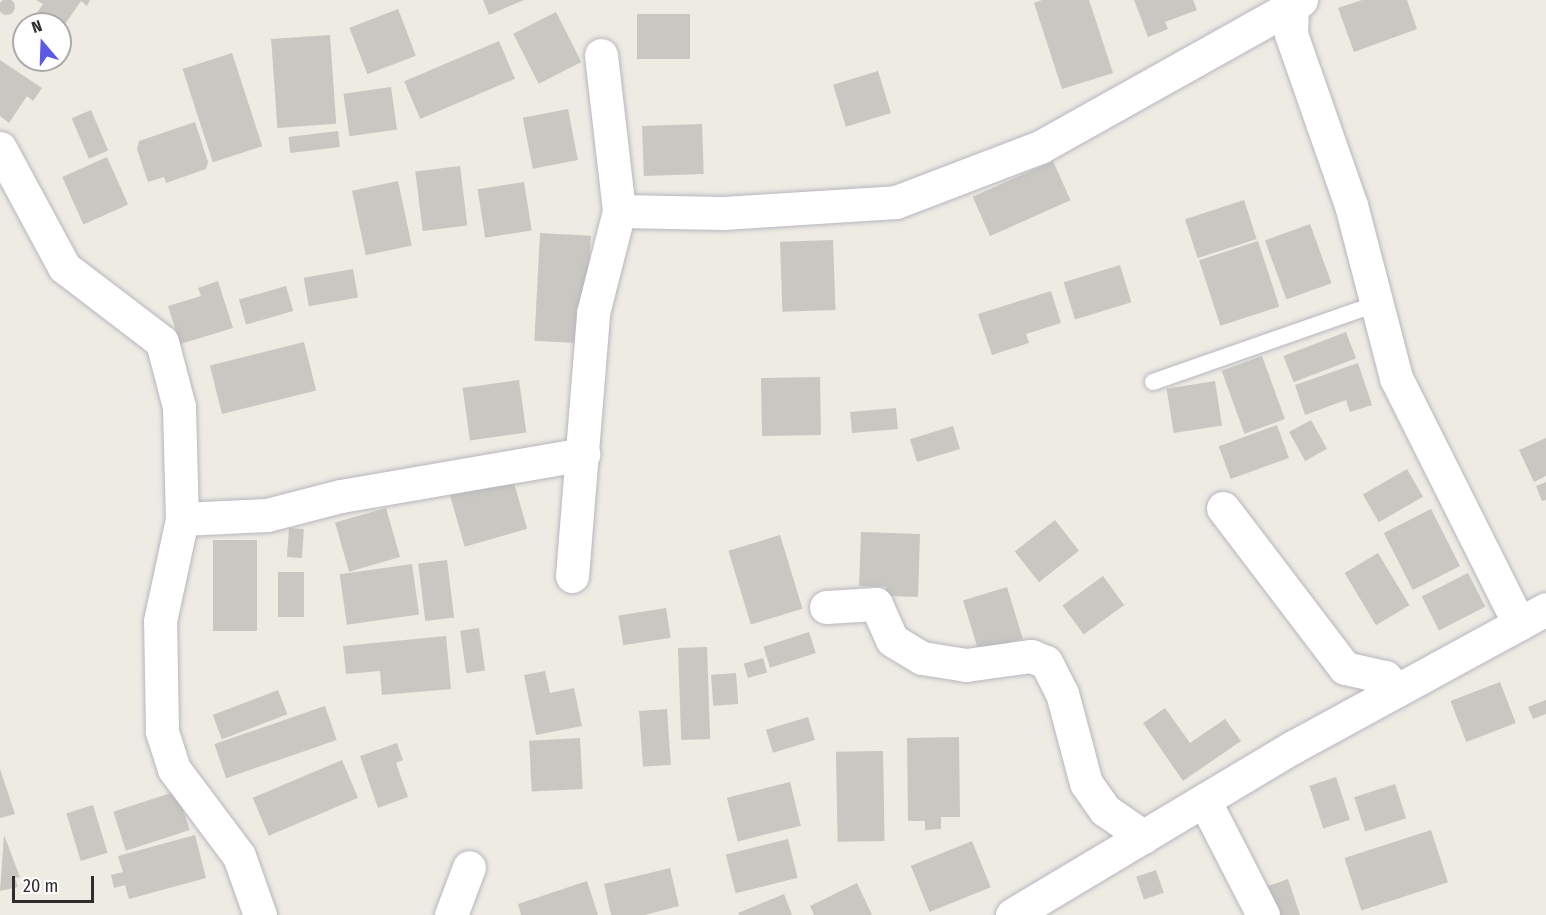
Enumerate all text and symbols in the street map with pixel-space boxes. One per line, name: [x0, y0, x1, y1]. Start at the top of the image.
north arrow: [12, 12, 72, 72]
text: N: [29, 16, 44, 37]
scale bar: [15, 864, 98, 902]
text: 20 m: [23, 875, 58, 897]

